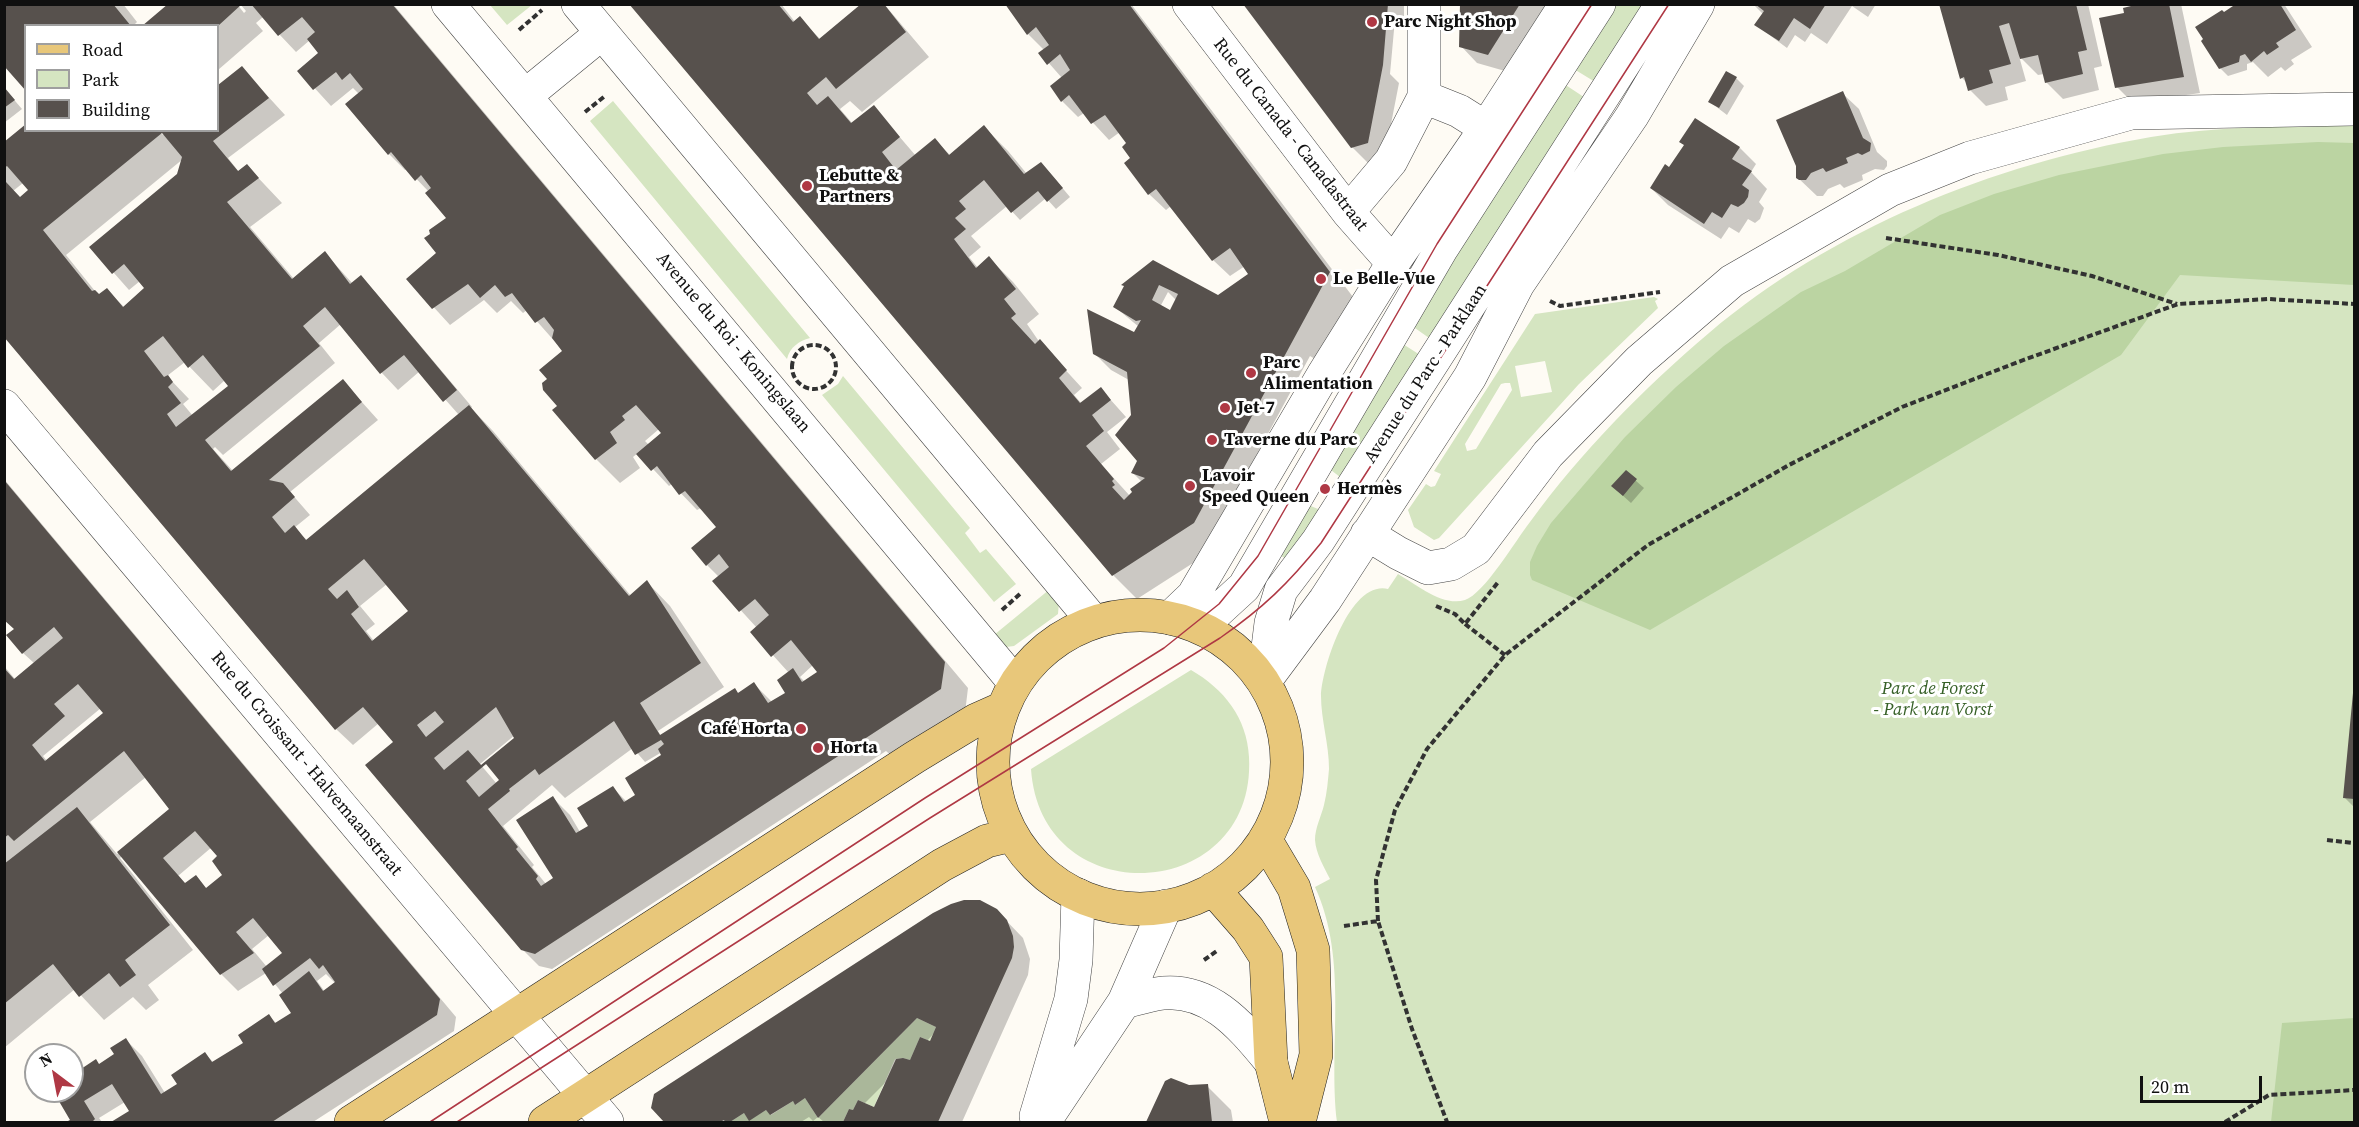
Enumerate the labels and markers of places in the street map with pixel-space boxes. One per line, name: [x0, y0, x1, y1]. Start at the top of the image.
place label: Parc Night Shop: [1384, 11, 1517, 33]
marker: Parc Night Shop: [1365, 15, 1379, 29]
place label: Lebutte & Partners: [819, 165, 899, 207]
marker: Lebutte & Partners: [800, 179, 814, 193]
place label: Le Belle-Vue: [1333, 268, 1435, 290]
marker: Le Belle-Vue: [1314, 272, 1328, 286]
place label: Parc Alimentation: [1263, 352, 1373, 394]
marker: Parc Alimentation: [1244, 366, 1258, 380]
place label: Jet-7: [1237, 397, 1275, 419]
marker: Jet-7: [1218, 401, 1232, 415]
place label: Taverne du Parc: [1224, 429, 1358, 451]
marker: Taverne du Parc: [1205, 433, 1219, 447]
place label: Lavoir Speed Queen: [1202, 465, 1309, 508]
place label: Hermès: [1337, 478, 1402, 500]
marker: Lavoir Speed Queen: [1183, 479, 1197, 493]
marker: Hermès: [1318, 482, 1332, 496]
place label: Café Horta: [701, 718, 789, 740]
marker: Café Horta: [794, 722, 808, 736]
place label: Horta: [830, 737, 878, 759]
marker: Horta: [811, 741, 825, 755]

